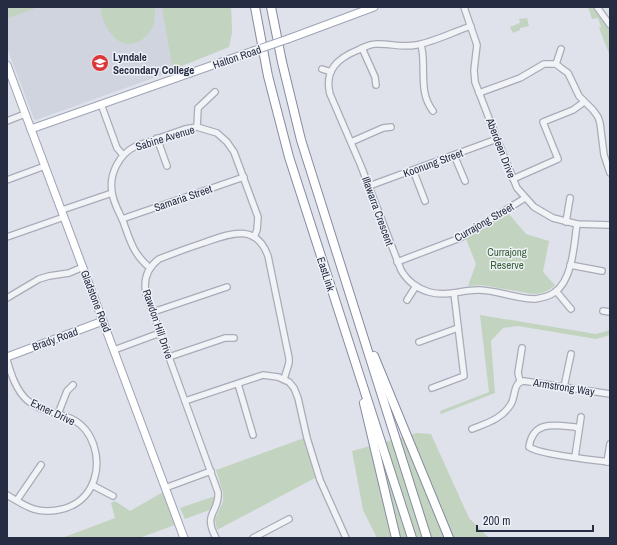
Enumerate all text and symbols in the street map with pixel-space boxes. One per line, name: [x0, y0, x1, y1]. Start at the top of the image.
street label: Halton Road: [211, 42, 263, 72]
place label: Lyndale Secondary College: [113, 50, 194, 77]
school or university icon: Lyndale Secondary College: [90, 53, 110, 73]
street label: Aberdeen Drive: [483, 115, 519, 180]
street label: Sabine Avenue: [134, 122, 196, 154]
street label: Koonung Street: [401, 146, 465, 180]
street label: Illawarra Crescent: [359, 174, 397, 248]
street label: Samaria Street: [152, 181, 214, 214]
street label: Currajong Street: [452, 199, 517, 245]
park label: Currajong Reserve: [487, 245, 527, 272]
street label: EastLink: [314, 255, 338, 293]
street label: Gladstone Road: [78, 268, 114, 334]
street label: Rawdon Hill Drive: [140, 287, 176, 361]
street label: Brady Road: [30, 324, 80, 354]
street label: Armstrong Way: [531, 375, 596, 399]
street label: Exner Drive: [28, 396, 78, 428]
scale bar: [477, 507, 593, 533]
text: 200 m: [483, 513, 510, 529]

